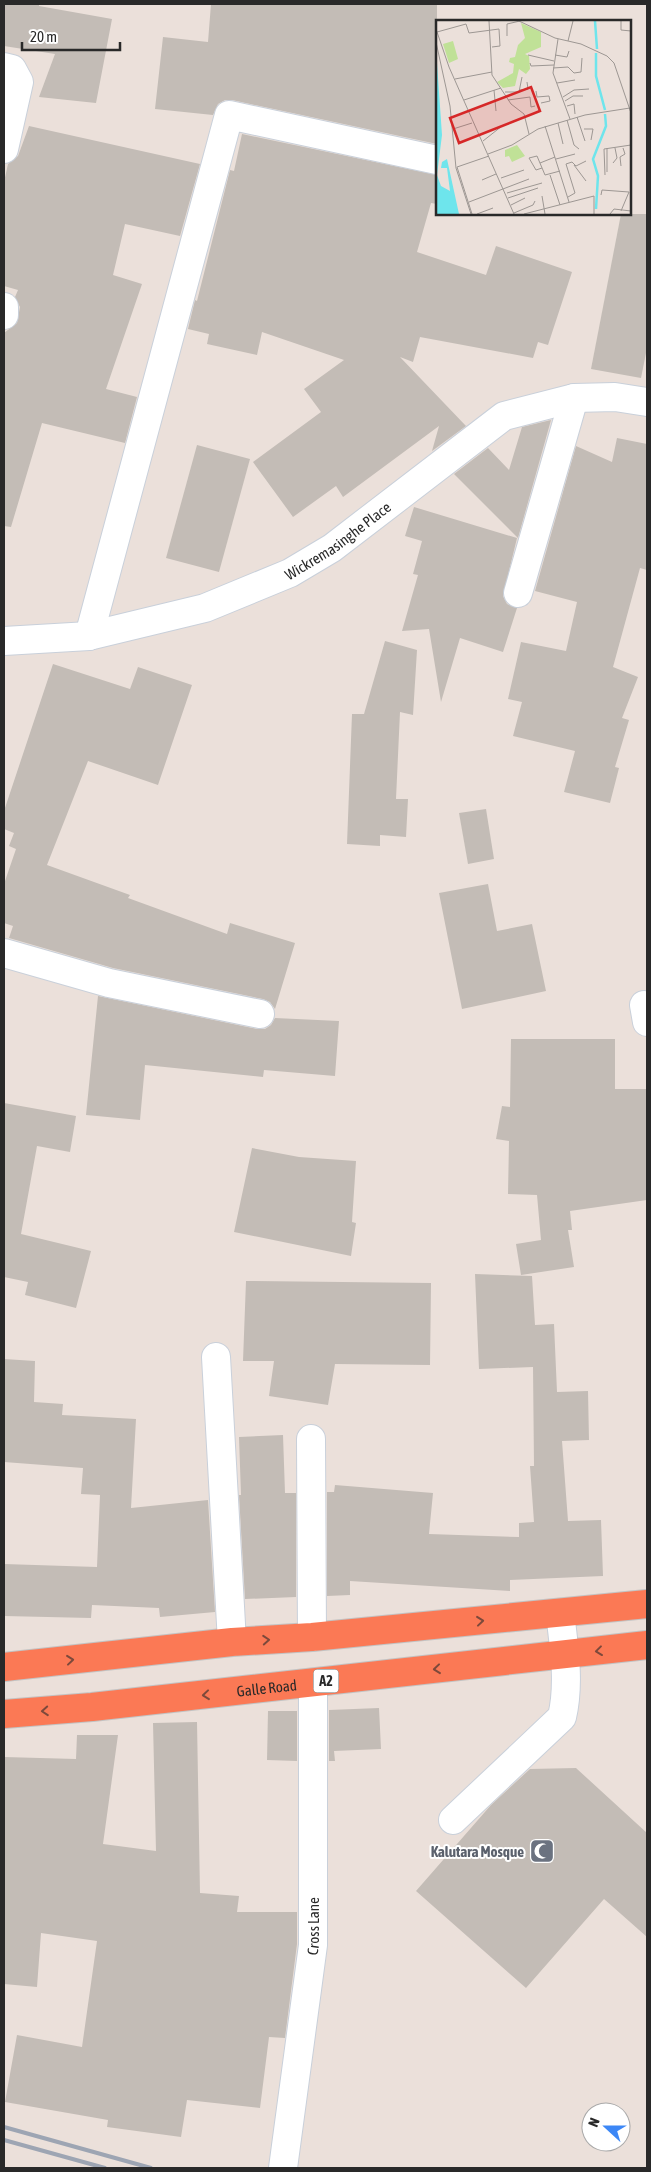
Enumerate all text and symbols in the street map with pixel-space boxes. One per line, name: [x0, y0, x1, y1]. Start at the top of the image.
scale bar: [22, 20, 120, 52]
inset map: [436, 20, 631, 215]
text: 20 m: [30, 28, 57, 45]
street label: Wickremasinghe Place: [281, 498, 394, 583]
one-way arrow: [476, 1615, 484, 1626]
one-way arrow: [262, 1634, 270, 1645]
one-way arrow: [595, 1645, 603, 1656]
one-way arrow: [66, 1655, 74, 1666]
one-way arrow: [433, 1663, 441, 1674]
road number: A2: [314, 1670, 338, 1692]
street label: Galle Road: [236, 1676, 298, 1699]
one-way arrow: [202, 1689, 210, 1700]
one-way arrow: [40, 1705, 48, 1716]
mosque icon: Kalutara Mosque: [529, 1838, 555, 1864]
place label: Kalutara Mosque: [431, 1843, 524, 1860]
street label: Cross Lane: [303, 1897, 322, 1956]
north arrow: [581, 2102, 631, 2152]
text: N: [585, 2116, 603, 2129]

